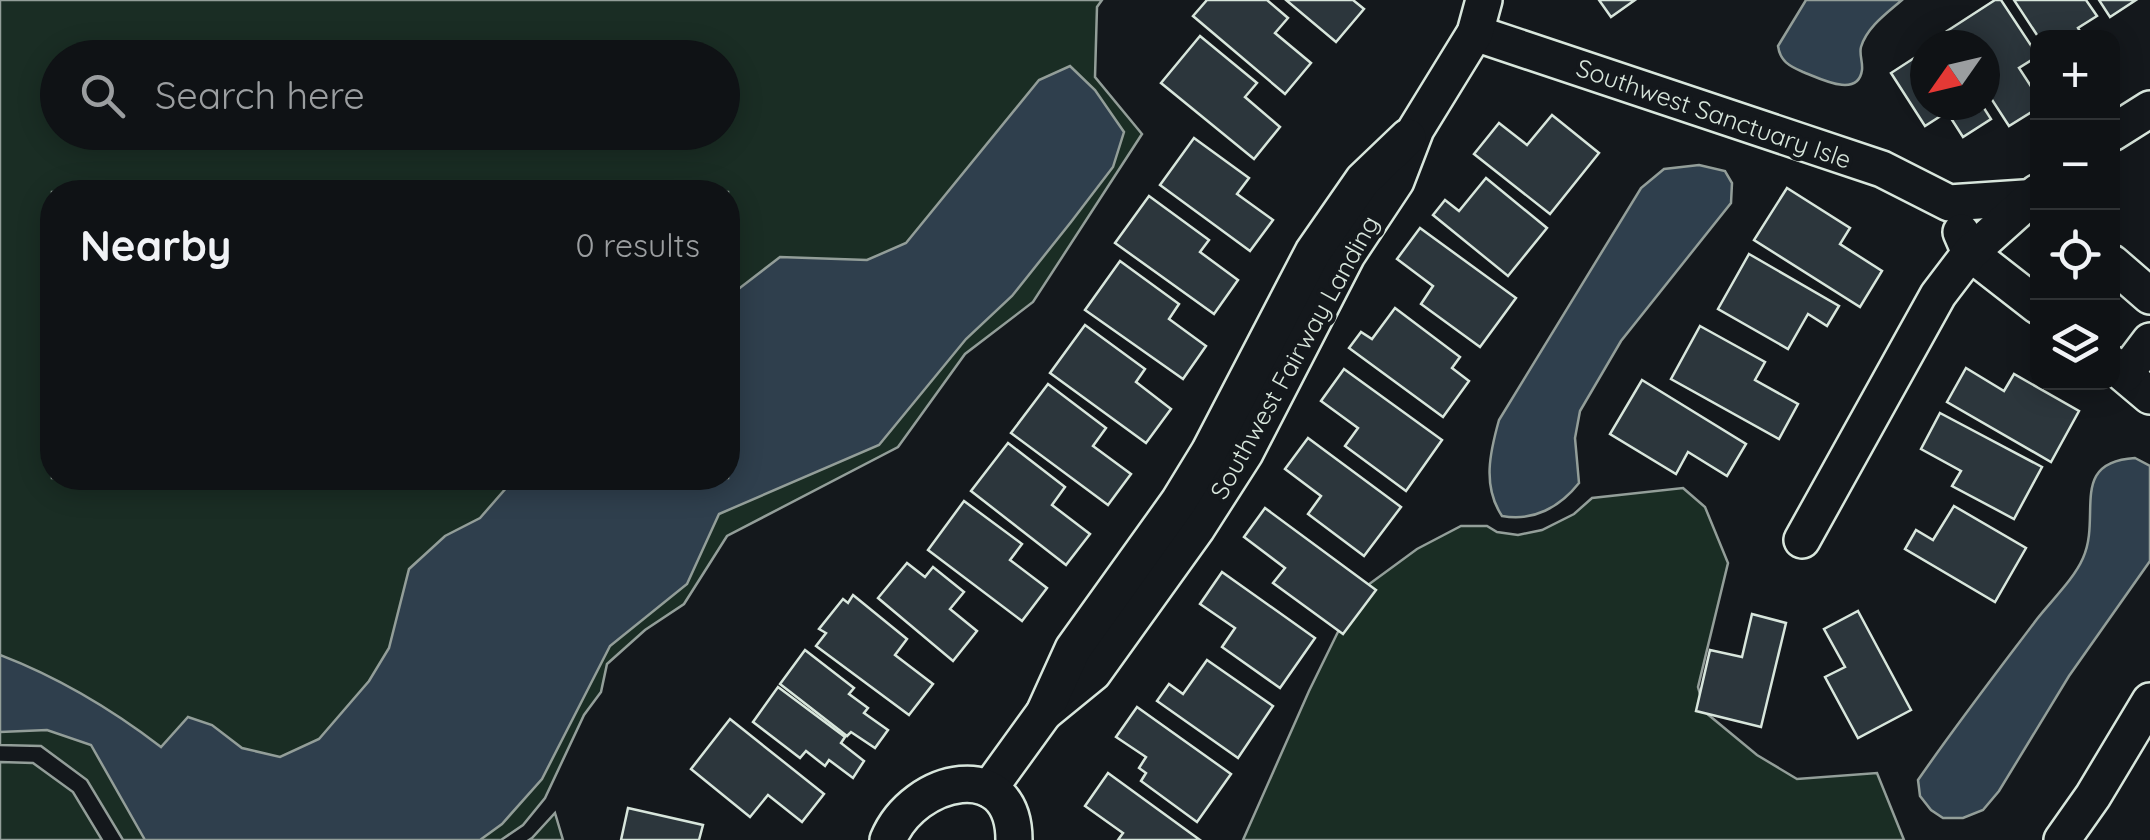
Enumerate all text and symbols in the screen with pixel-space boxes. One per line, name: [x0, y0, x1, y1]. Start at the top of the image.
north arrow: [1910, 30, 2000, 120]
map controls: [2030, 30, 2120, 390]
button: +: [2030, 30, 2120, 120]
search box: [40, 40, 740, 150]
street label: Southwest Sanctuary Isle: [1572, 51, 1856, 175]
icon: search: [75, 68, 130, 123]
text: Search here: [155, 71, 365, 119]
button: −: [2030, 120, 2120, 210]
street label: Southwest Fairway Landing: [1203, 210, 1385, 504]
button: locate: [2030, 210, 2120, 300]
text: Nearby: [80, 219, 231, 272]
text: 0 results: [576, 225, 700, 265]
button: layers: [2030, 300, 2120, 390]

